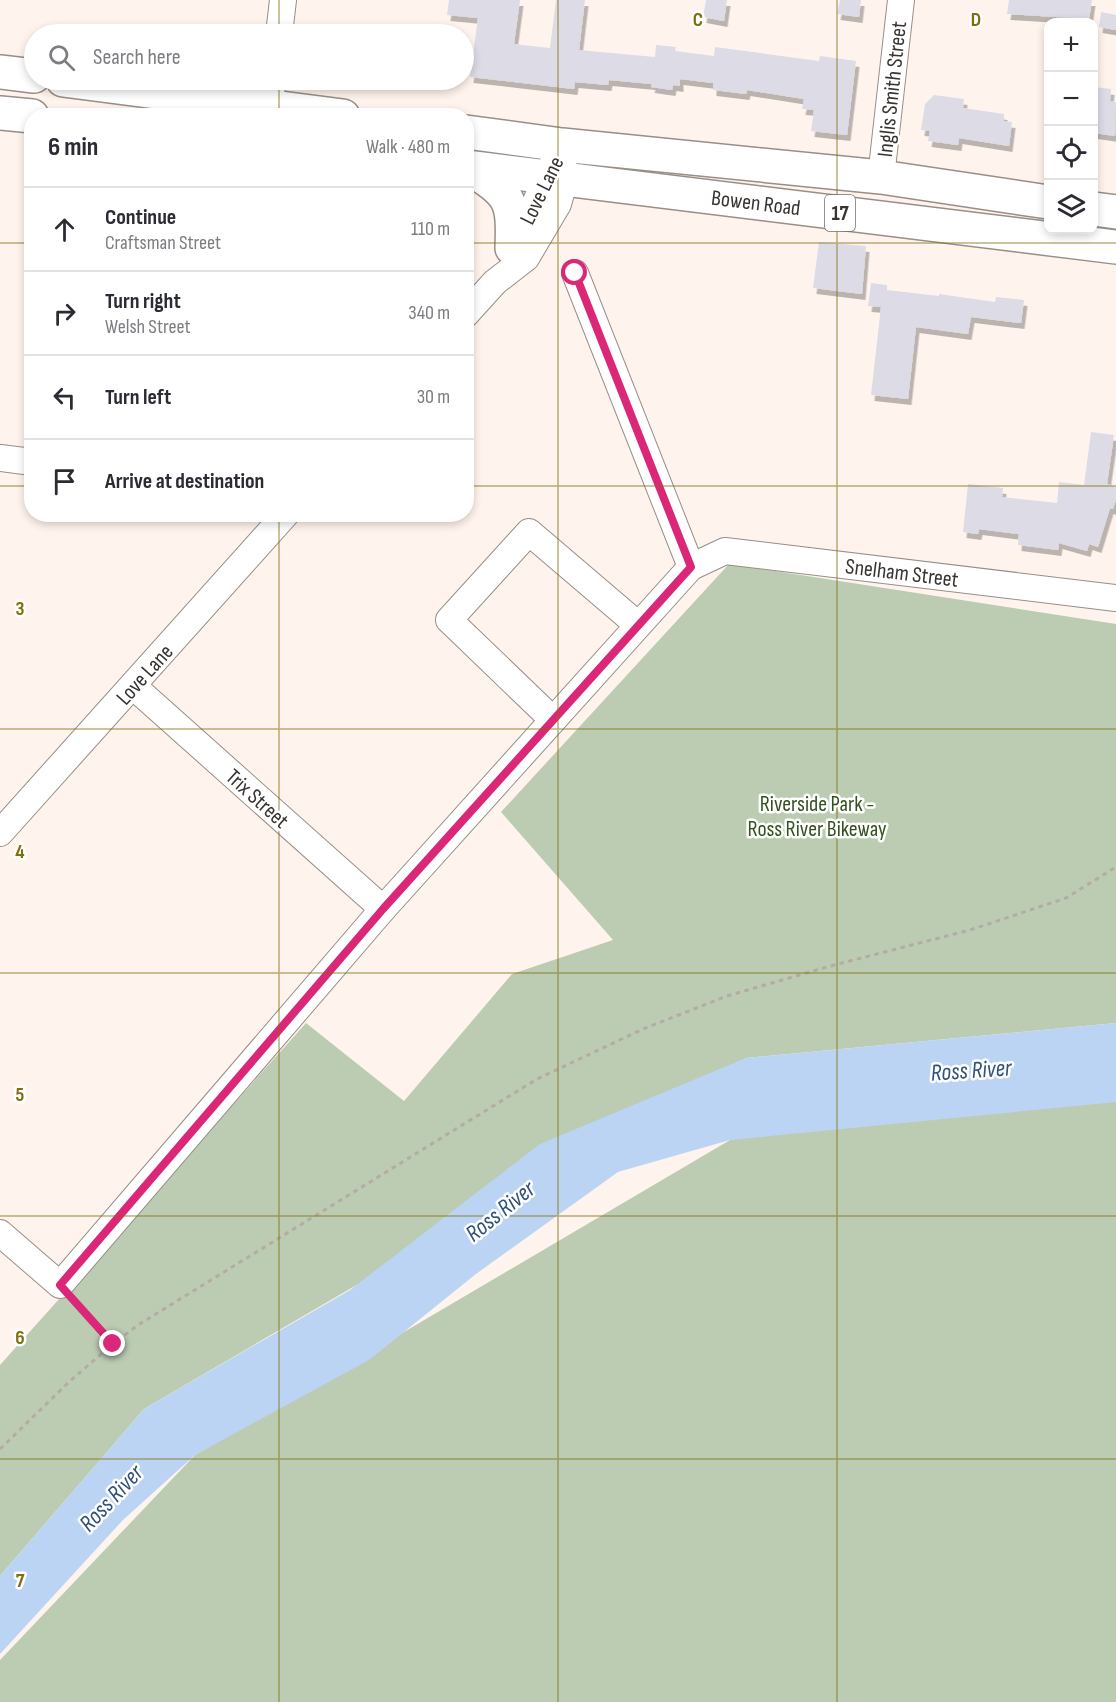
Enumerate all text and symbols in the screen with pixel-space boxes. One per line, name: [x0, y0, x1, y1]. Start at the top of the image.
text: C: [693, 8, 703, 32]
text: D: [971, 8, 981, 32]
map controls: [1044, 18, 1098, 234]
button: +: [1044, 18, 1098, 72]
street label: Inglis Smith Street: [872, 20, 913, 158]
search box: [24, 24, 474, 90]
icon: search: [45, 41, 78, 74]
text: Search here: [93, 44, 180, 71]
button: −: [1044, 72, 1098, 126]
button: locate: [1044, 126, 1098, 180]
text: 6 min: [48, 132, 98, 163]
text: Walk · 480 m: [366, 135, 450, 159]
street label: Love Lane: [514, 152, 570, 229]
button: layers: [1044, 180, 1098, 234]
street label: Bowen Road: [710, 185, 802, 222]
road number: 17: [825, 195, 855, 231]
text: Continue: [105, 204, 176, 231]
icon: ahead: [48, 213, 81, 246]
text: 110 m: [411, 217, 450, 241]
text: Craftsman Street: [105, 231, 221, 255]
route start: [561, 259, 587, 285]
text: Turn right: [105, 288, 181, 315]
icon: right: [48, 297, 81, 330]
text: 340 m: [408, 301, 450, 325]
text: Welsh Street: [105, 315, 191, 339]
icon: left: [48, 381, 81, 414]
text: Turn left: [105, 384, 171, 411]
text: 30 m: [417, 385, 450, 409]
icon: arrive: [48, 465, 81, 498]
text: Arrive at destination: [105, 468, 264, 495]
street label: Snelham Street: [844, 553, 960, 594]
text: 3: [16, 597, 25, 621]
street label: Love Lane: [111, 639, 179, 711]
street label: Trix Street: [220, 764, 294, 835]
park label: Riverside Park - Ross River Bikeway: [748, 791, 887, 843]
text: 4: [15, 840, 25, 864]
water label: Ross River: [930, 1053, 1014, 1088]
text: 5: [16, 1083, 25, 1107]
water label: Ross River: [460, 1174, 542, 1248]
text: 6: [15, 1326, 25, 1350]
route end: [99, 1330, 125, 1356]
water label: Ross River: [73, 1458, 150, 1538]
text: 7: [16, 1569, 25, 1593]

